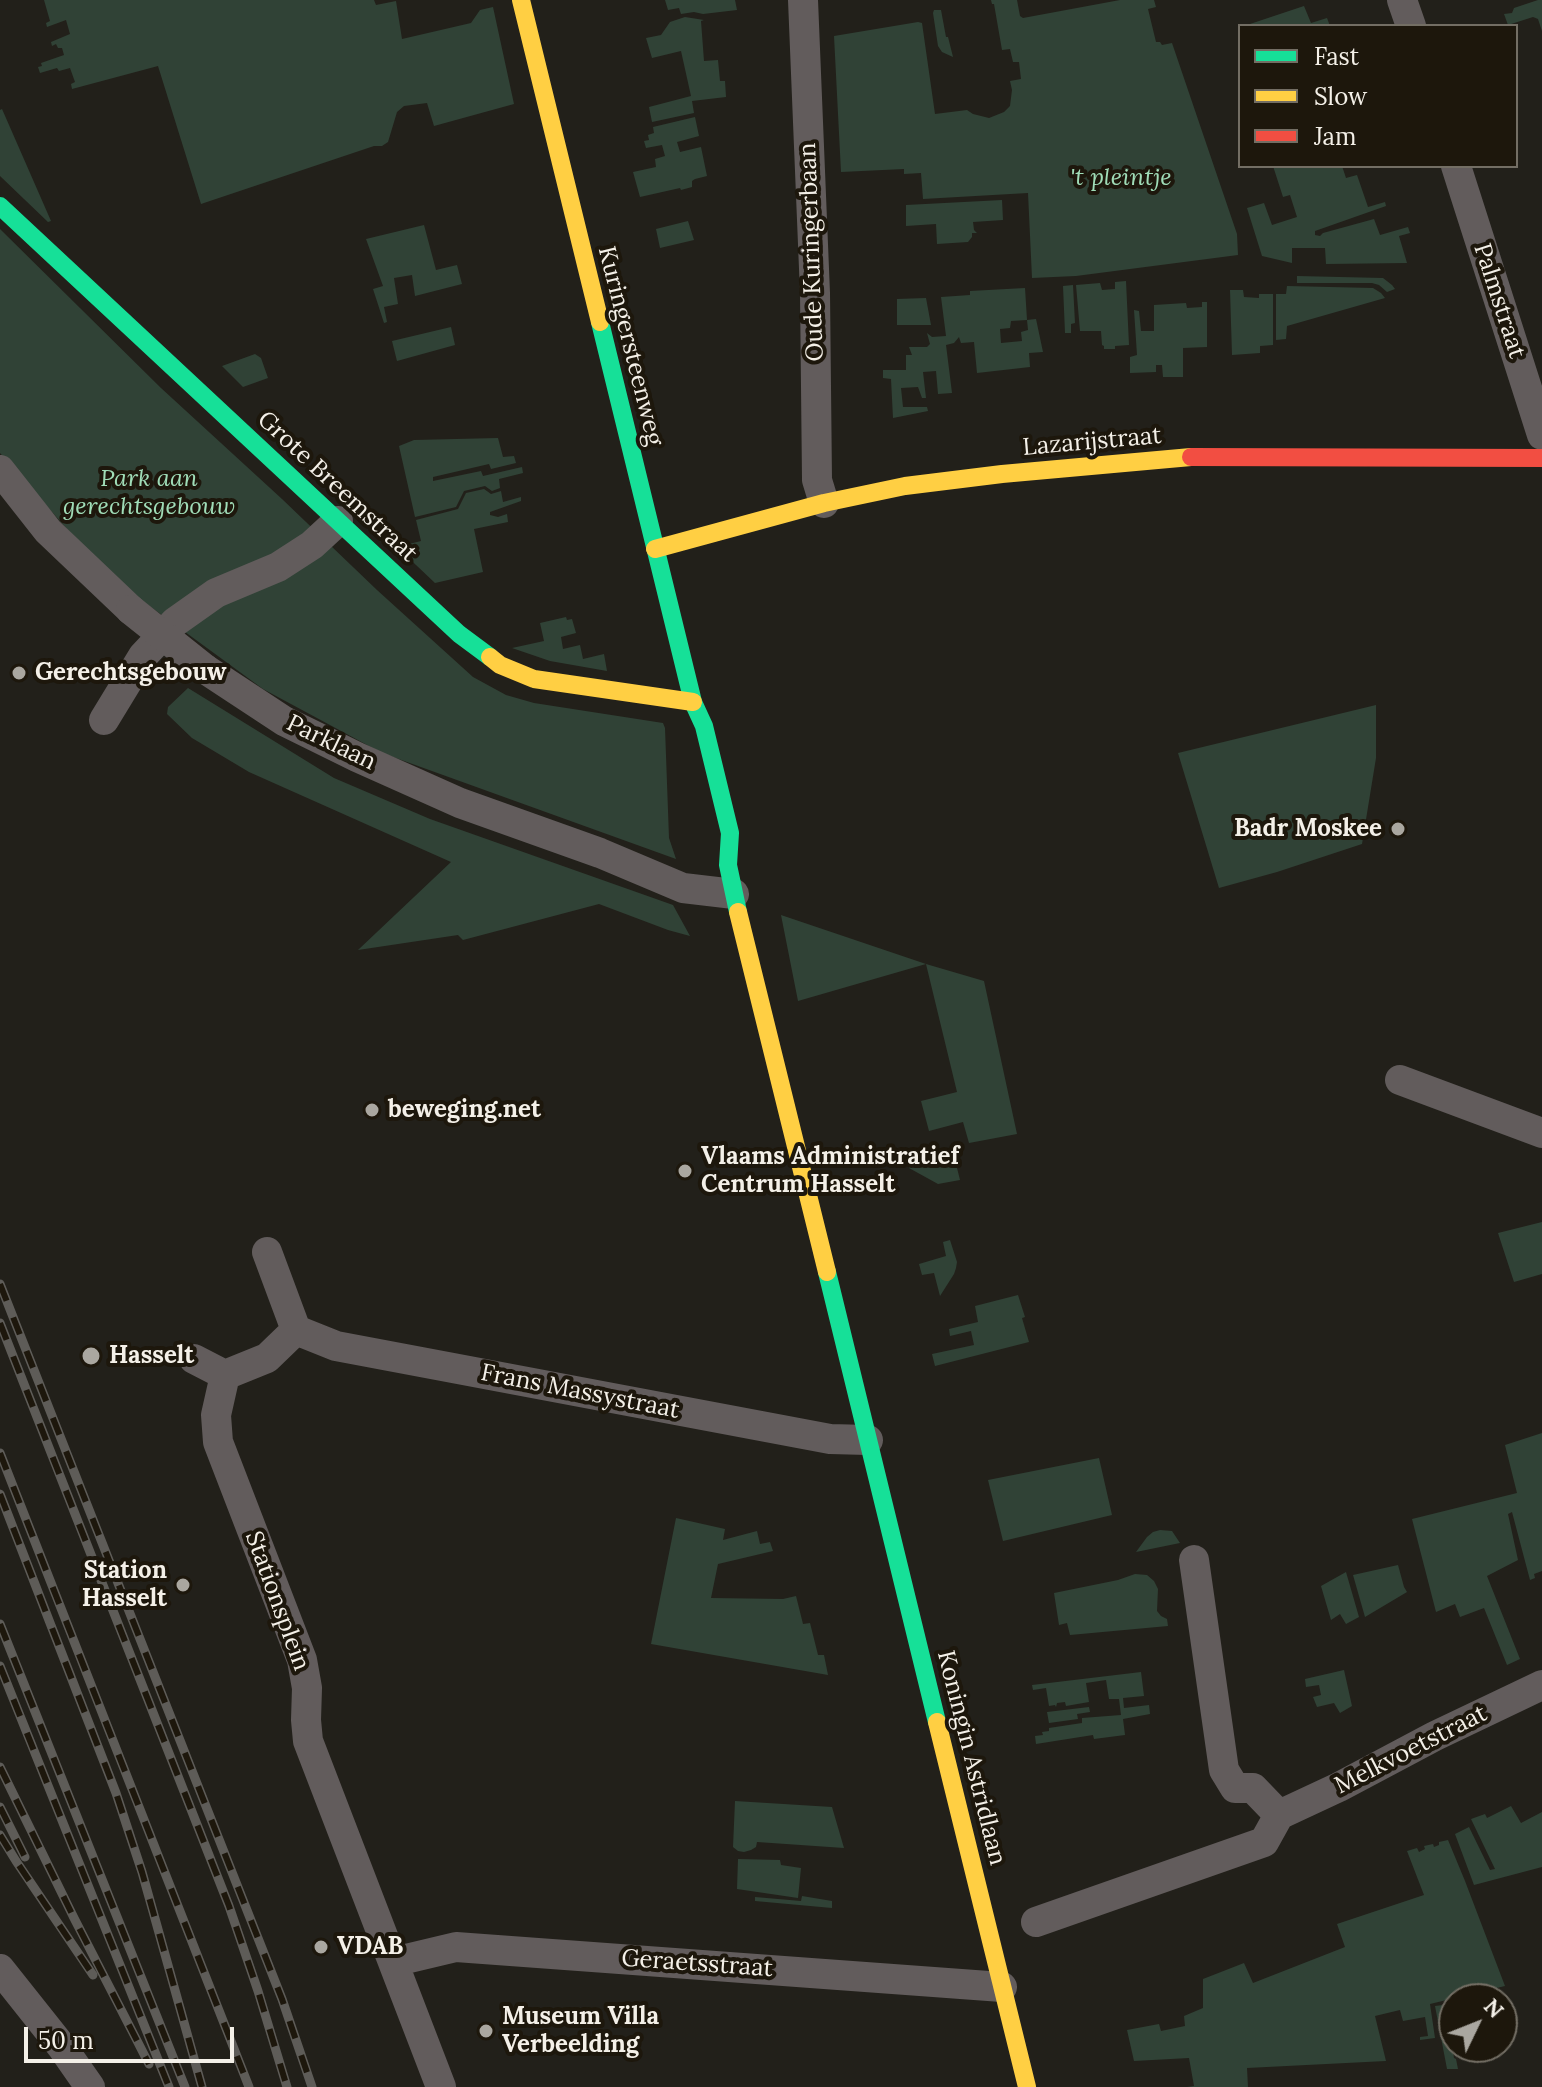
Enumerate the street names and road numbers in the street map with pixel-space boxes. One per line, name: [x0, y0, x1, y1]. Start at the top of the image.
street label: Oude Kuringerbaan: [794, 142, 830, 362]
street label: Palmstraat: [1467, 240, 1531, 362]
street label: Kuringersteenweg: [591, 243, 669, 449]
street label: Grote Breemstraat: [251, 406, 423, 568]
street label: Lazarijstraat: [1021, 422, 1163, 462]
street label: Parklaan: [282, 709, 380, 777]
street label: Frans Massystraat: [478, 1359, 682, 1425]
street label: Stationsplein: [239, 1528, 315, 1674]
street label: Koningin Astridlaan: [930, 1648, 1012, 1868]
street label: Melkvoetstraat: [1330, 1699, 1492, 1801]
street label: Geraetsstraat: [620, 1944, 774, 1984]

